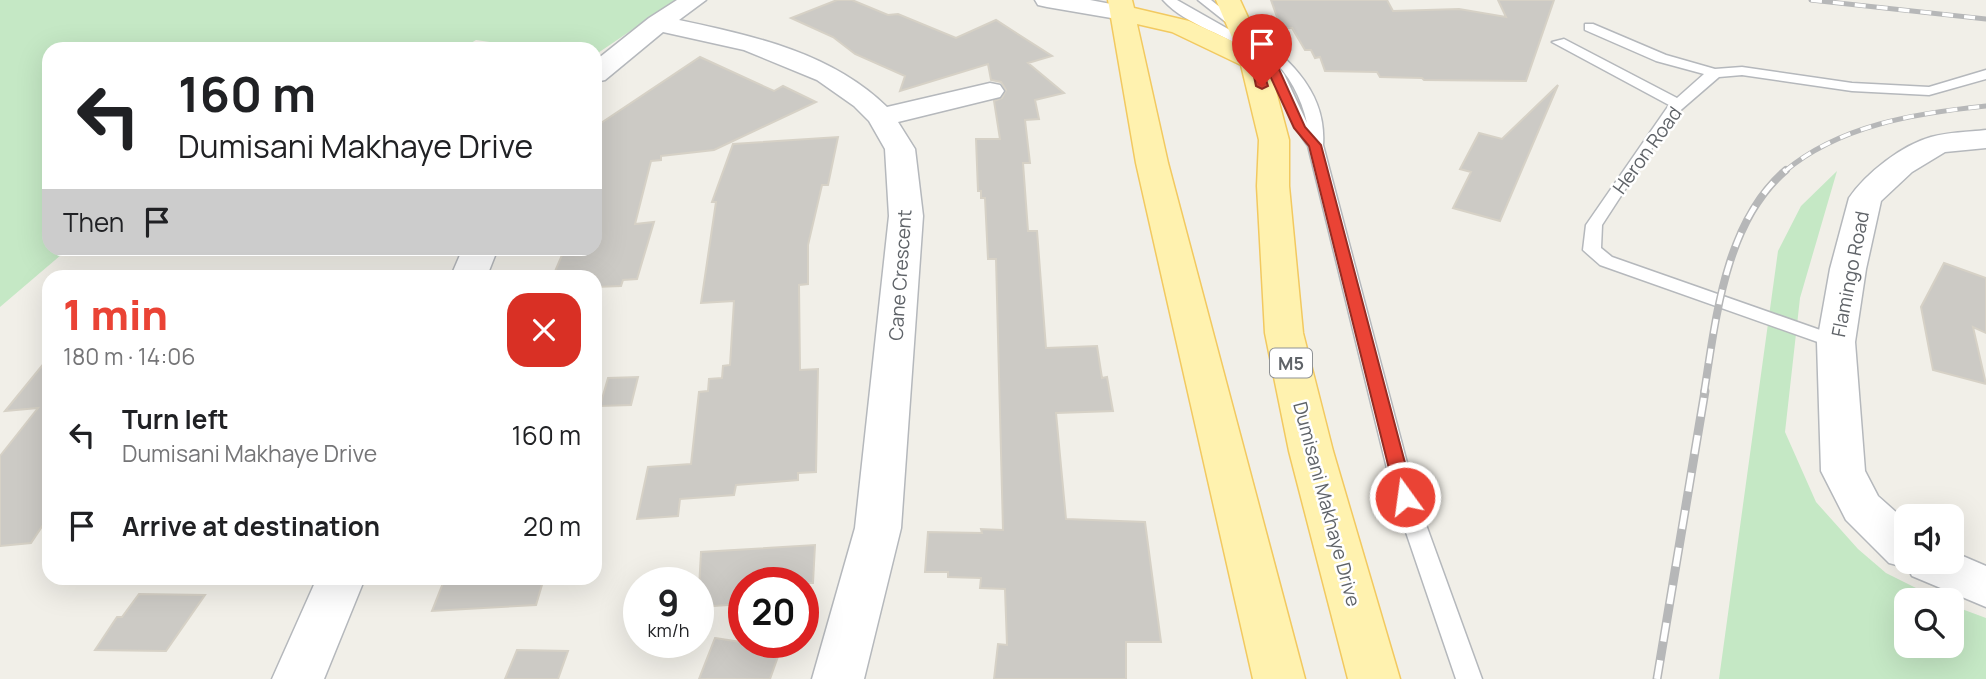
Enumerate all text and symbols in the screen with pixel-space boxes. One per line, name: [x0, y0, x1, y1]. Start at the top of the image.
pin: [1232, 14, 1292, 86]
icon: arrive: [1243, 25, 1281, 63]
text: 160 m: [178, 60, 316, 127]
icon: left: [63, 70, 154, 161]
street label: Heron Road: [1606, 101, 1688, 199]
text: Dumisani Makhaye Drive: [178, 124, 533, 168]
icon: arrive: [138, 203, 176, 241]
text: Then: [63, 204, 124, 240]
street label: Cane Crescent: [882, 208, 918, 342]
street label: Flamingo Road: [1825, 209, 1875, 339]
text: 1 min: [63, 285, 168, 343]
button: close: [507, 293, 581, 367]
text: 180 m · 14:06: [63, 340, 196, 372]
road number: M5: [1270, 348, 1312, 377]
street label: Dumisani Makhaye Drive: [1287, 399, 1367, 609]
text: Turn left: [122, 401, 229, 437]
icon: left: [63, 416, 101, 454]
text: 160 m: [512, 417, 581, 453]
text: Dumisani Makhaye Drive: [122, 437, 377, 469]
position arrow: [1368, 460, 1442, 534]
map controls: [1894, 504, 1964, 658]
button: sound: [1894, 504, 1964, 574]
icon: arrive: [63, 507, 101, 545]
text: Arrive at destination: [122, 508, 380, 544]
text: 20 m: [523, 508, 581, 544]
speed limit sign: 20: [728, 567, 819, 658]
text: 9: [658, 579, 679, 627]
button: search: [1894, 588, 1964, 658]
text: km/h: [648, 618, 689, 642]

